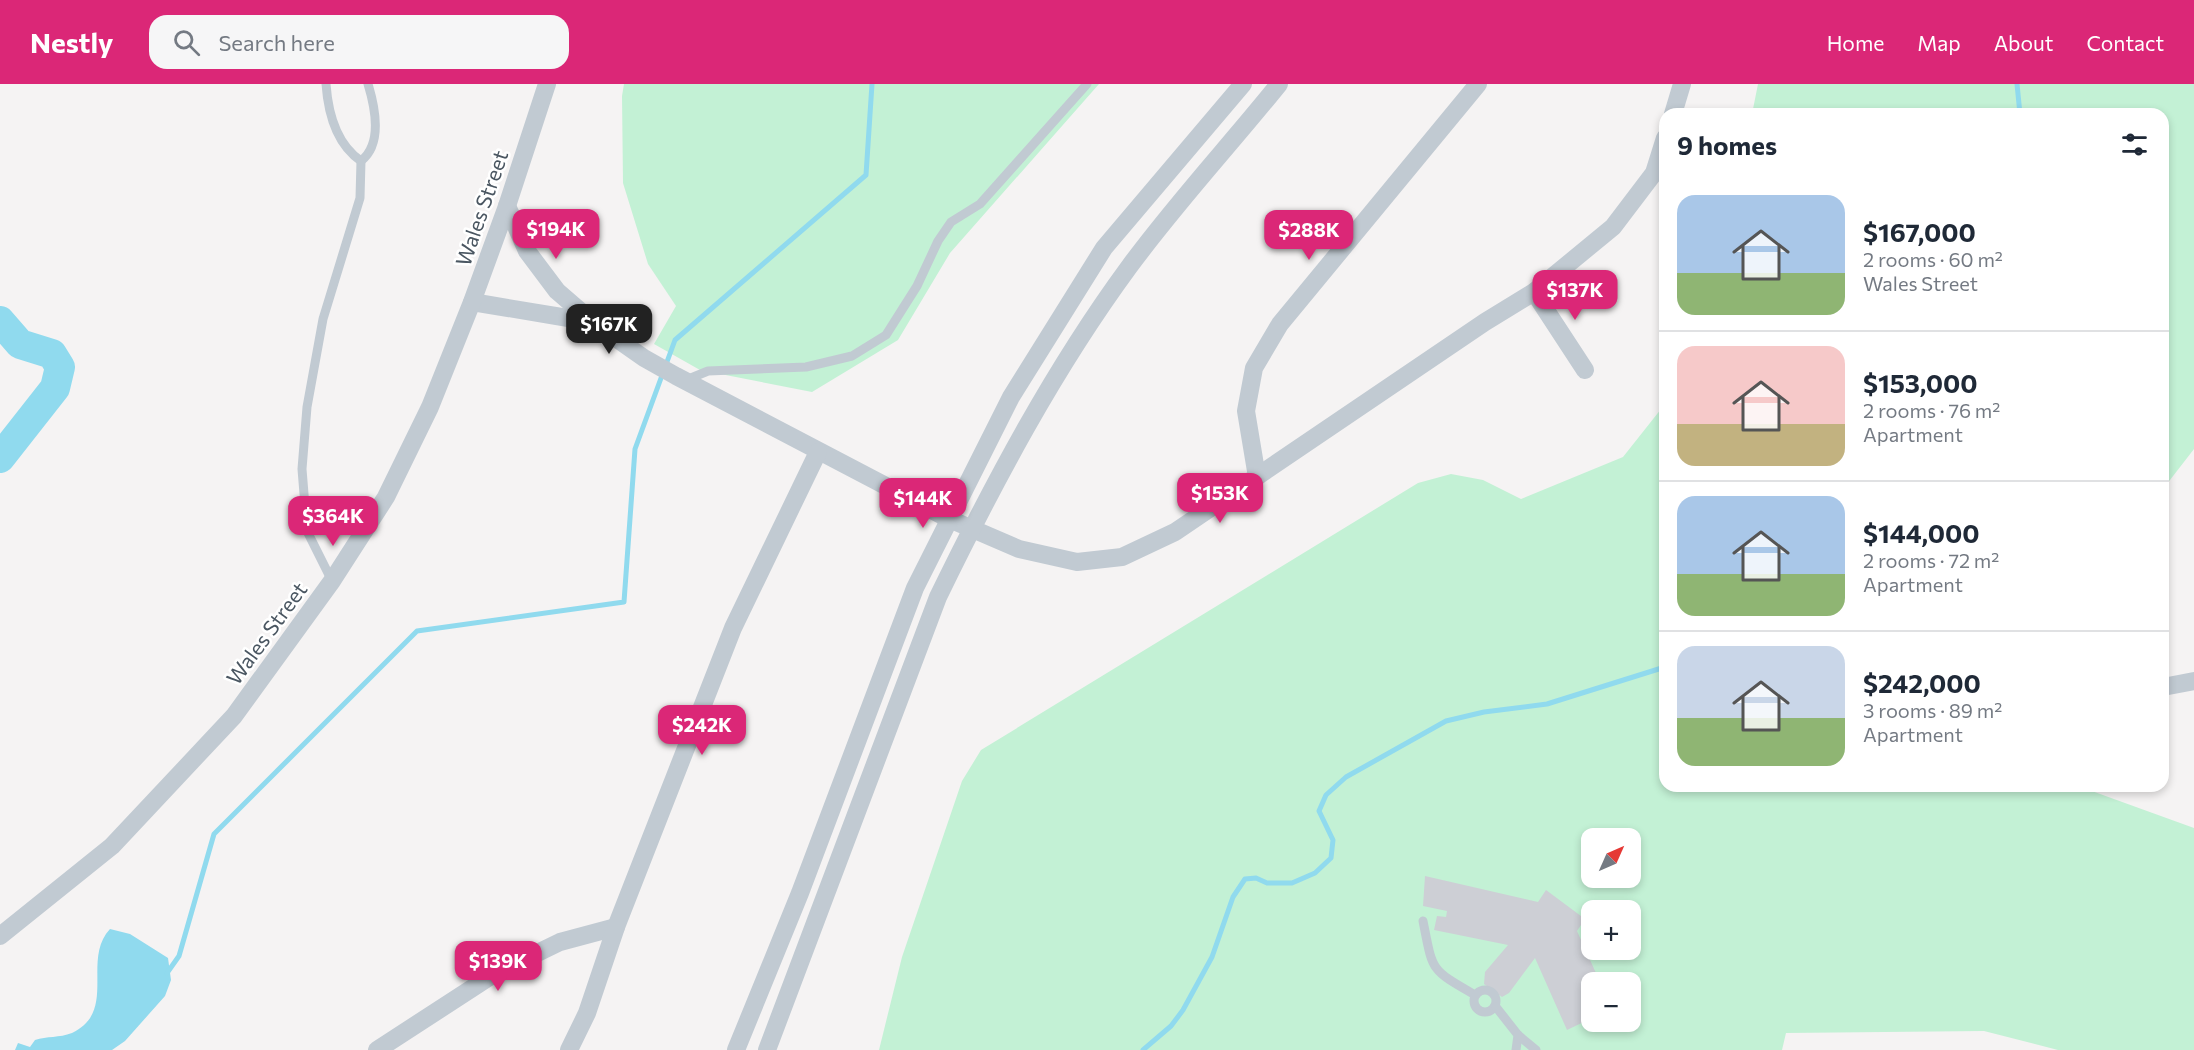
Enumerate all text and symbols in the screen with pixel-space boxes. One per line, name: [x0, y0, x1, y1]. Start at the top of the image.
search box: [149, 15, 569, 69]
text: Nestly: [30, 25, 113, 59]
icon: search: [170, 26, 203, 59]
text: Search here: [218, 29, 335, 56]
text: Home: [1827, 30, 1884, 55]
text: Map: [1917, 30, 1961, 55]
text: About: [1994, 30, 2053, 55]
text: Contact: [2086, 30, 2164, 55]
icon: filters: [2118, 128, 2151, 161]
text: 9 homes: [1677, 129, 1777, 160]
street label: Wales Street: [450, 147, 512, 269]
pin: $194K: [514, 209, 598, 260]
pin: $288K: [1267, 210, 1351, 261]
text: $194K: [526, 216, 586, 240]
text: $167,000: [1863, 216, 1976, 247]
text: $288K: [1278, 217, 1340, 241]
icon: home: [1725, 219, 1797, 291]
text: 2 rooms · 60 m²: [1863, 247, 2003, 271]
pin: $137K: [1533, 270, 1617, 321]
text: Wales Street: [1863, 271, 1978, 295]
text: $137K: [1547, 277, 1603, 301]
pin: $167K: [567, 304, 651, 355]
text: $167K: [580, 311, 638, 335]
text: $153,000: [1863, 367, 1978, 398]
icon: home: [1725, 370, 1797, 442]
text: 2 rooms · 76 m²: [1863, 398, 2000, 422]
text: Apartment: [1863, 422, 1963, 446]
pin: $153K: [1178, 473, 1262, 524]
pin: $144K: [881, 478, 965, 529]
text: $153K: [1191, 480, 1249, 504]
text: $144K: [893, 485, 953, 509]
pin: $364K: [291, 496, 375, 547]
text: $364K: [302, 503, 364, 527]
text: $144,000: [1863, 517, 1979, 548]
icon: home: [1725, 520, 1797, 592]
text: 2 rooms · 72 m²: [1863, 548, 1999, 572]
text: Apartment: [1863, 572, 1963, 596]
street label: Wales Street: [220, 577, 312, 689]
text: $242,000: [1863, 667, 1981, 698]
icon: home: [1725, 670, 1797, 742]
text: 3 rooms · 89 m²: [1863, 698, 2002, 722]
pin: $242K: [660, 705, 744, 756]
text: $242K: [672, 712, 732, 736]
text: Apartment: [1863, 722, 1963, 746]
north arrow: [1581, 828, 1641, 888]
map controls: [1581, 828, 1641, 1032]
button: +: [1581, 900, 1641, 960]
pin: $139K: [456, 941, 540, 992]
text: $139K: [469, 948, 527, 972]
button: −: [1581, 972, 1641, 1032]

